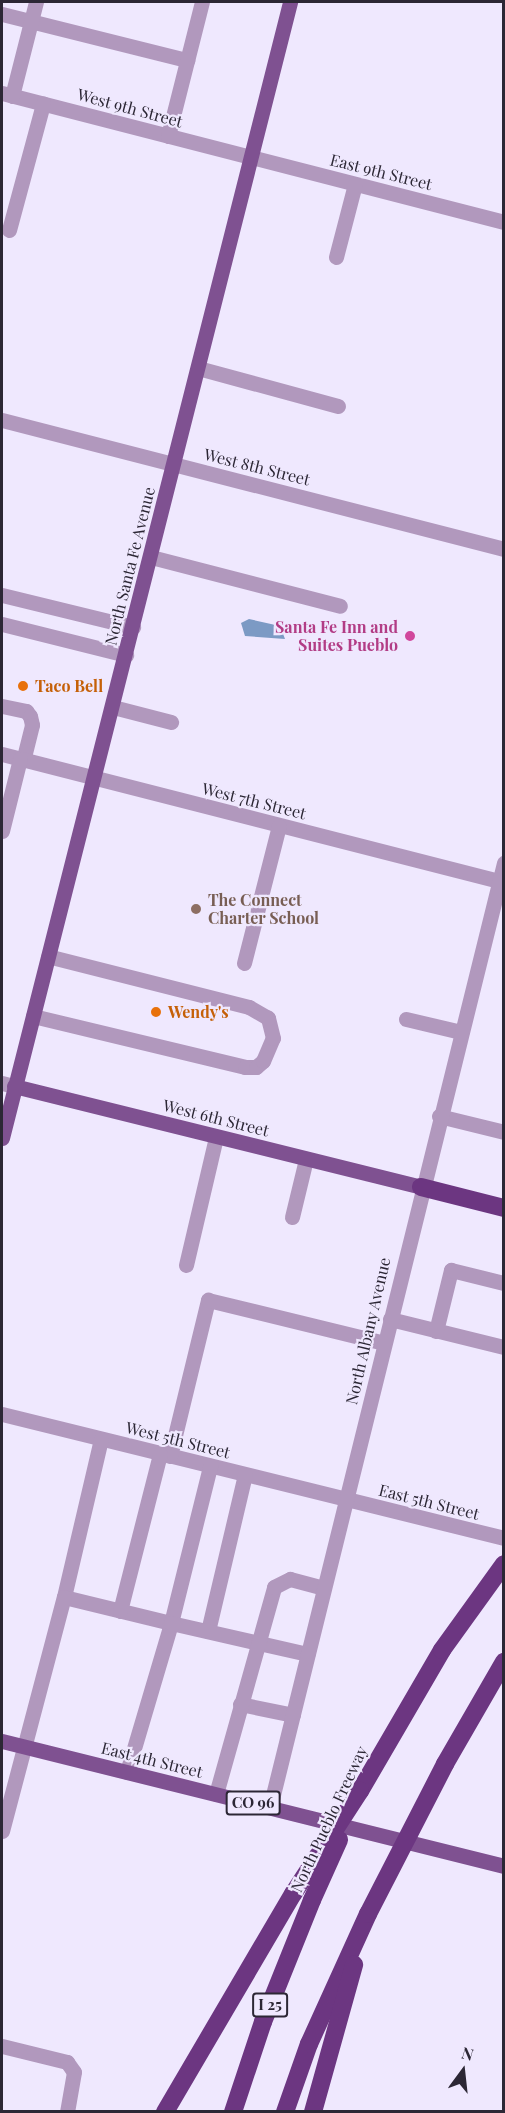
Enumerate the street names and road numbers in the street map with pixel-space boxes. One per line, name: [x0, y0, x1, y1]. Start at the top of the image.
street label: West 9th Street: [75, 85, 185, 131]
street label: East 9th Street: [328, 150, 434, 194]
street label: West 8th Street: [202, 445, 312, 489]
street label: North Santa Fe Avenue: [101, 484, 159, 648]
street label: West 7th Street: [200, 779, 308, 823]
street label: West 6th Street: [161, 1096, 271, 1140]
street label: North Albany Avenue: [342, 1255, 394, 1407]
street label: West 5th Street: [124, 1418, 232, 1462]
street label: East 5th Street: [377, 1480, 481, 1524]
street label: East 4th Street: [99, 1738, 205, 1782]
street label: North Pueblo Freeway: [287, 1743, 371, 1895]
road number: CO 96: [224, 1791, 282, 1815]
road number: I 25: [252, 1993, 288, 2017]

